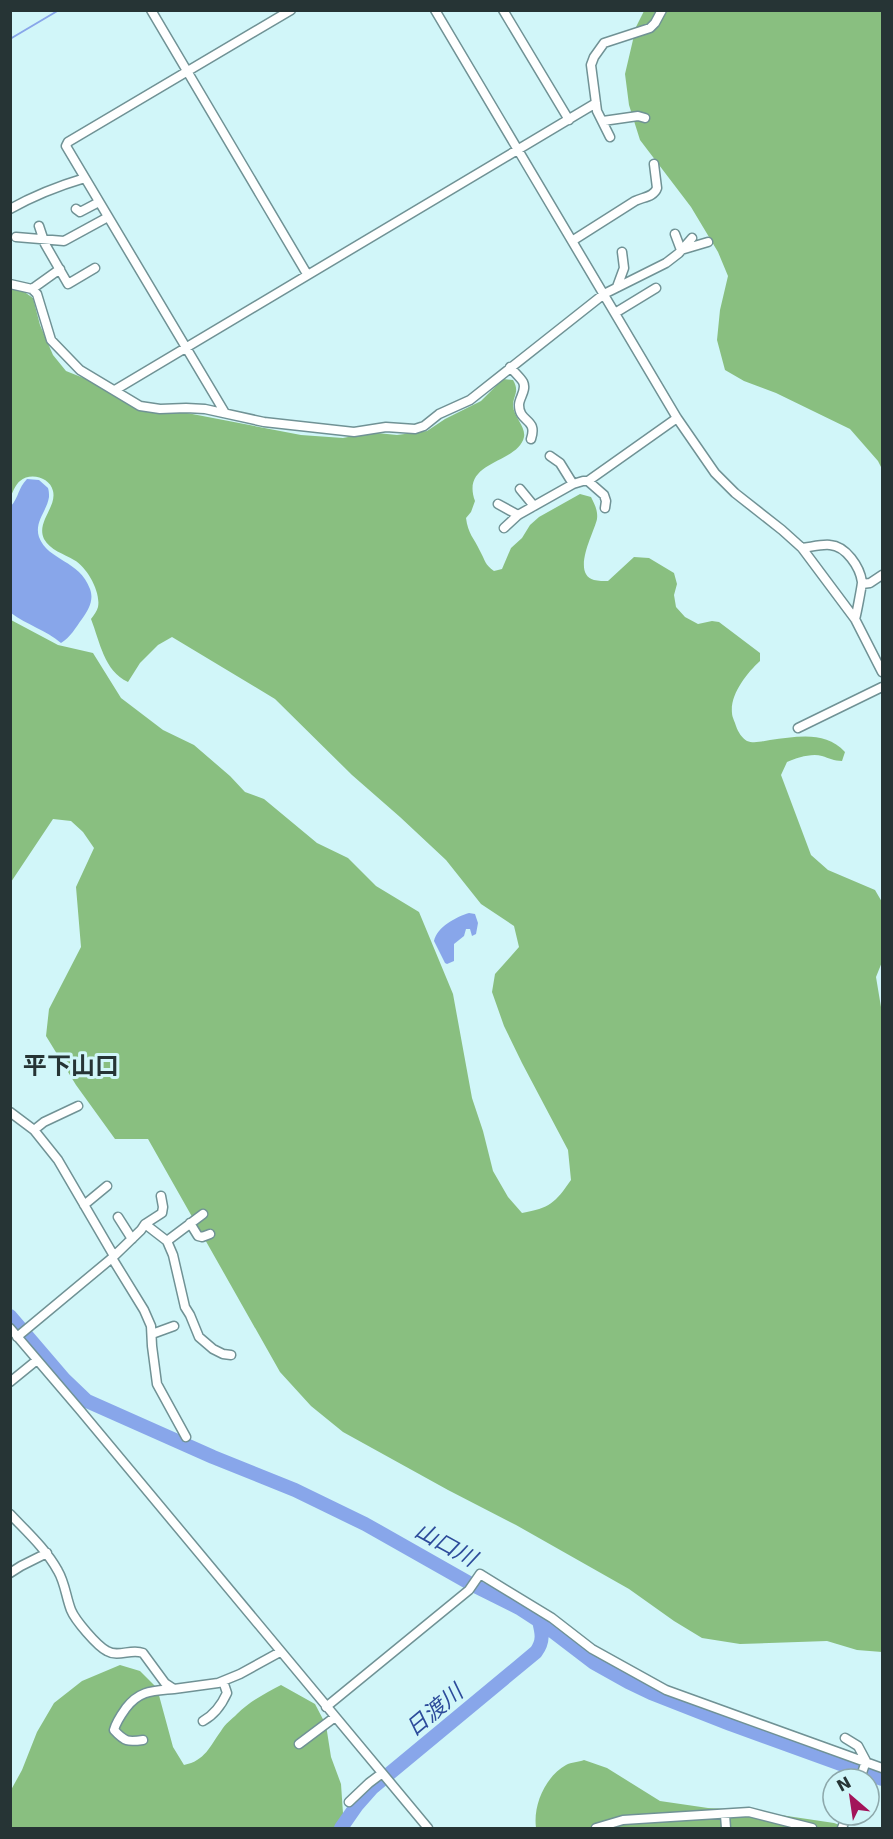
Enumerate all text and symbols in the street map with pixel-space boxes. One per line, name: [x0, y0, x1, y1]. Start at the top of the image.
district label: 平下山口: [23, 1052, 119, 1080]
water label: 山口川: [411, 1518, 482, 1572]
water label: 日渡川: [401, 1678, 469, 1741]
north arrow: [821, 1767, 881, 1827]
text: N: [834, 1773, 854, 1796]

